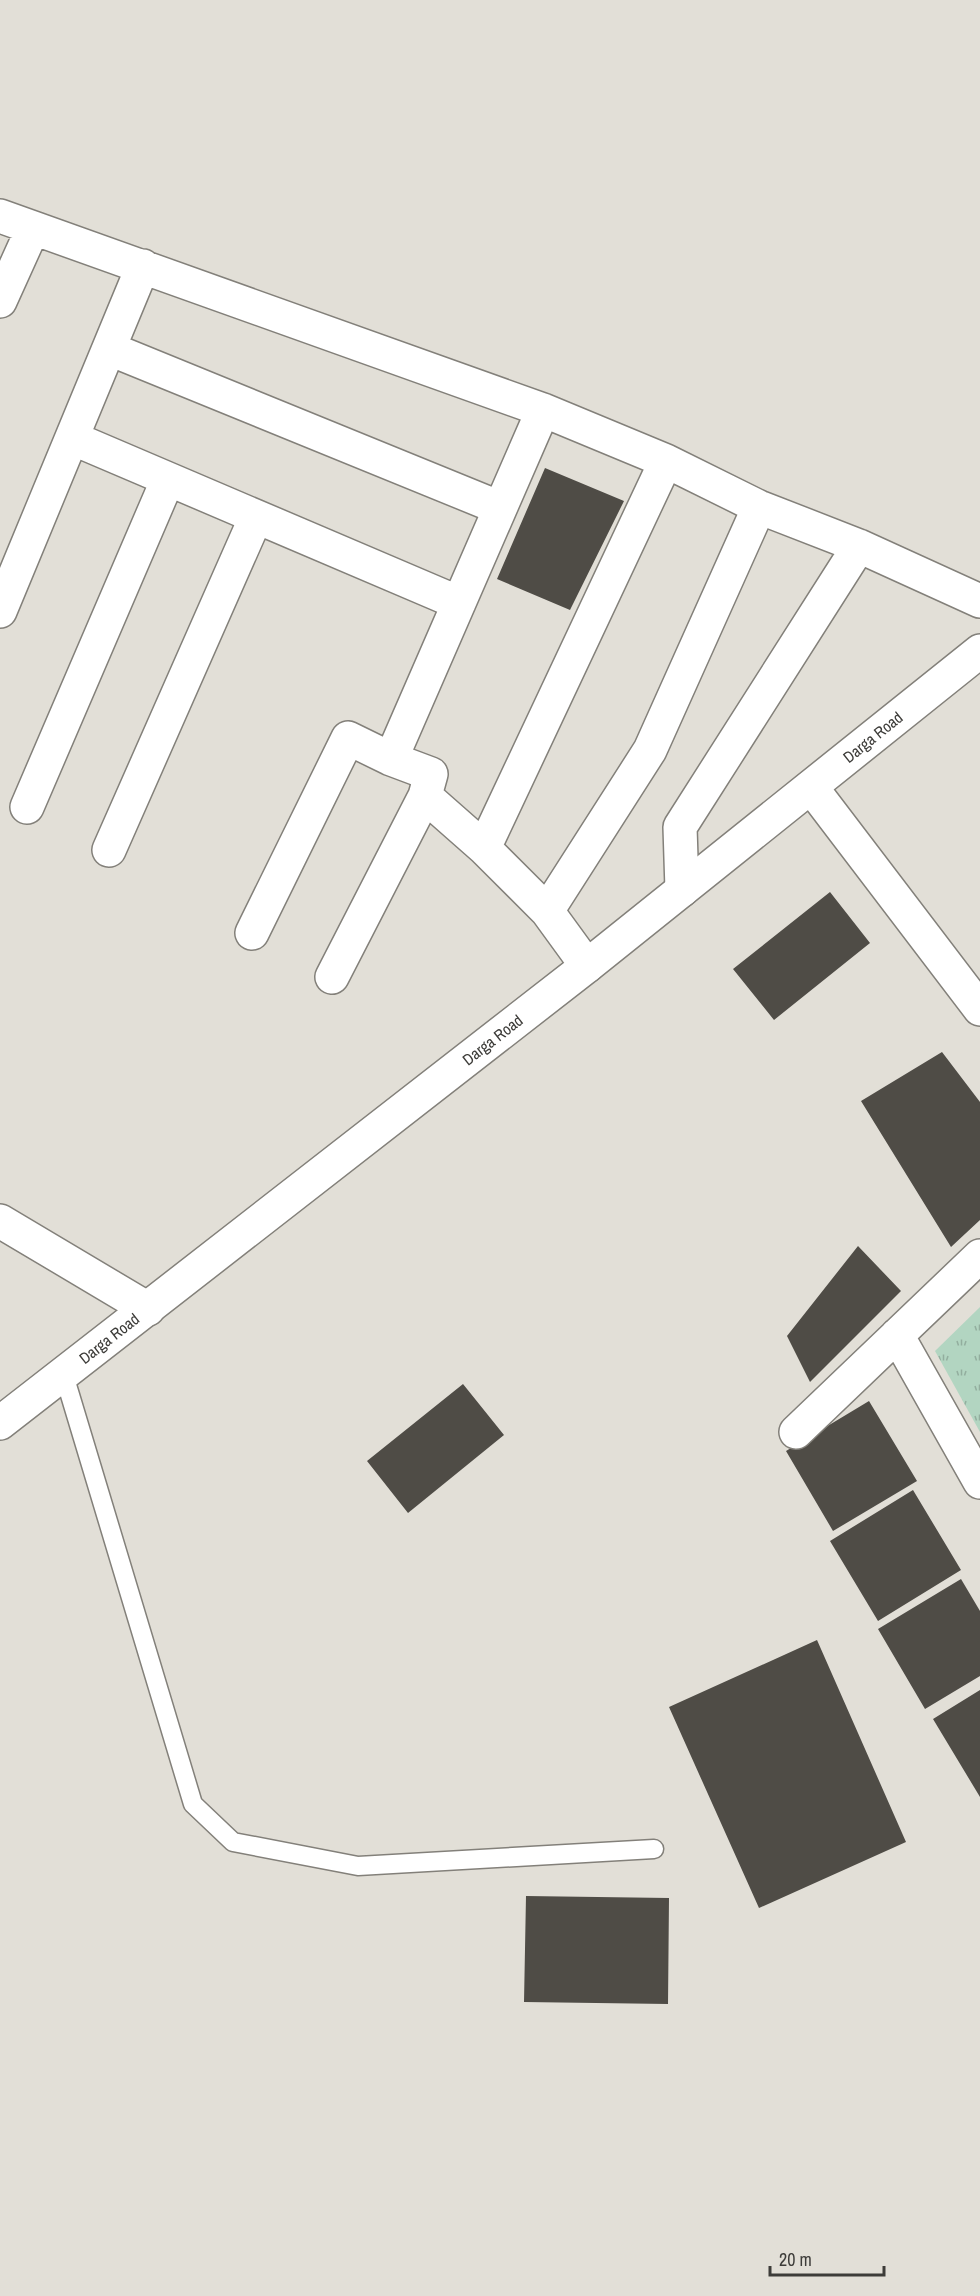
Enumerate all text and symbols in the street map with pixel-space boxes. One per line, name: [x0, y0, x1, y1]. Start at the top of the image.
street label: Darga Road: [838, 706, 907, 768]
street label: Darga Road: [458, 1009, 527, 1070]
street label: Darga Road: [74, 1308, 144, 1369]
scale bar: [770, 2239, 884, 2277]
text: 20 m: [779, 2247, 812, 2272]

